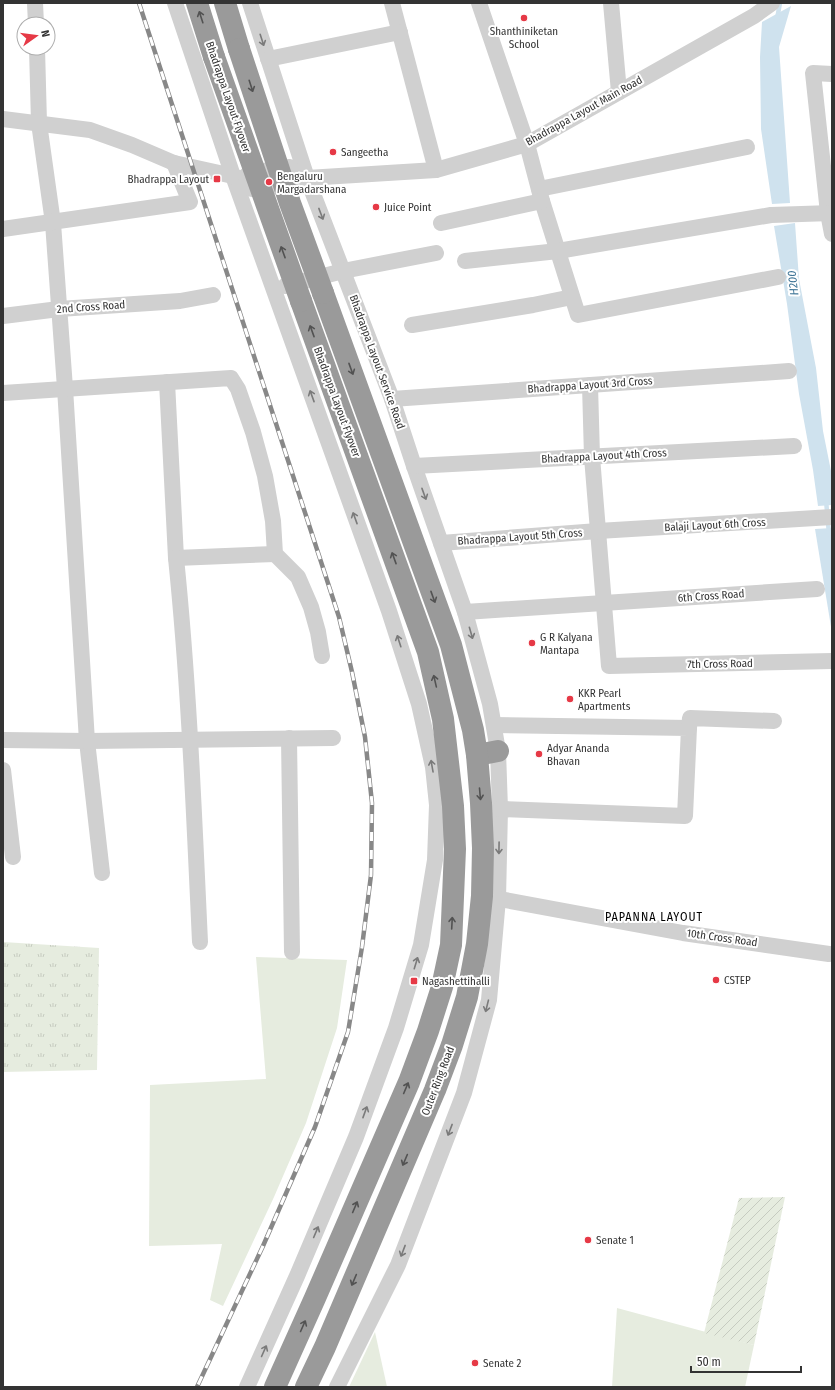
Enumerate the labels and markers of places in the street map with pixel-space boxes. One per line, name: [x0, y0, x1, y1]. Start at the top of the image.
marker: Shanthiniketan School: [519, 13, 529, 23]
place label: Shanthiniketan School: [490, 25, 558, 51]
place label: Sangeetha: [341, 146, 388, 159]
marker: Sangeetha: [328, 147, 338, 157]
place label: Bengaluru Margadarshana: [277, 170, 346, 196]
place label: Bhadrappa Layout: [127, 173, 209, 186]
marker: Bhadrappa Layout: [212, 174, 222, 184]
marker: Bengaluru Margadarshana: [264, 177, 274, 187]
place label: Juice Point: [384, 201, 432, 214]
marker: Juice Point: [371, 202, 381, 212]
place label: G R Kalyana Mantapa: [540, 631, 593, 657]
marker: G R Kalyana Mantapa: [527, 638, 537, 648]
place label: KKR Pearl Apartments: [578, 687, 631, 713]
marker: KKR Pearl Apartments: [565, 694, 575, 704]
place label: Adyar Ananda Bhavan: [547, 742, 609, 768]
marker: Adyar Ananda Bhavan: [534, 749, 544, 759]
place label: CSTEP: [724, 974, 751, 987]
place label: Nagashettihalli: [422, 975, 490, 988]
marker: CSTEP: [711, 975, 721, 985]
marker: Nagashettihalli: [409, 976, 419, 986]
place label: Senate 1: [596, 1234, 634, 1247]
marker: Senate 1: [583, 1235, 593, 1245]
place label: Senate 2: [483, 1357, 522, 1370]
marker: Senate 2: [470, 1358, 480, 1368]

